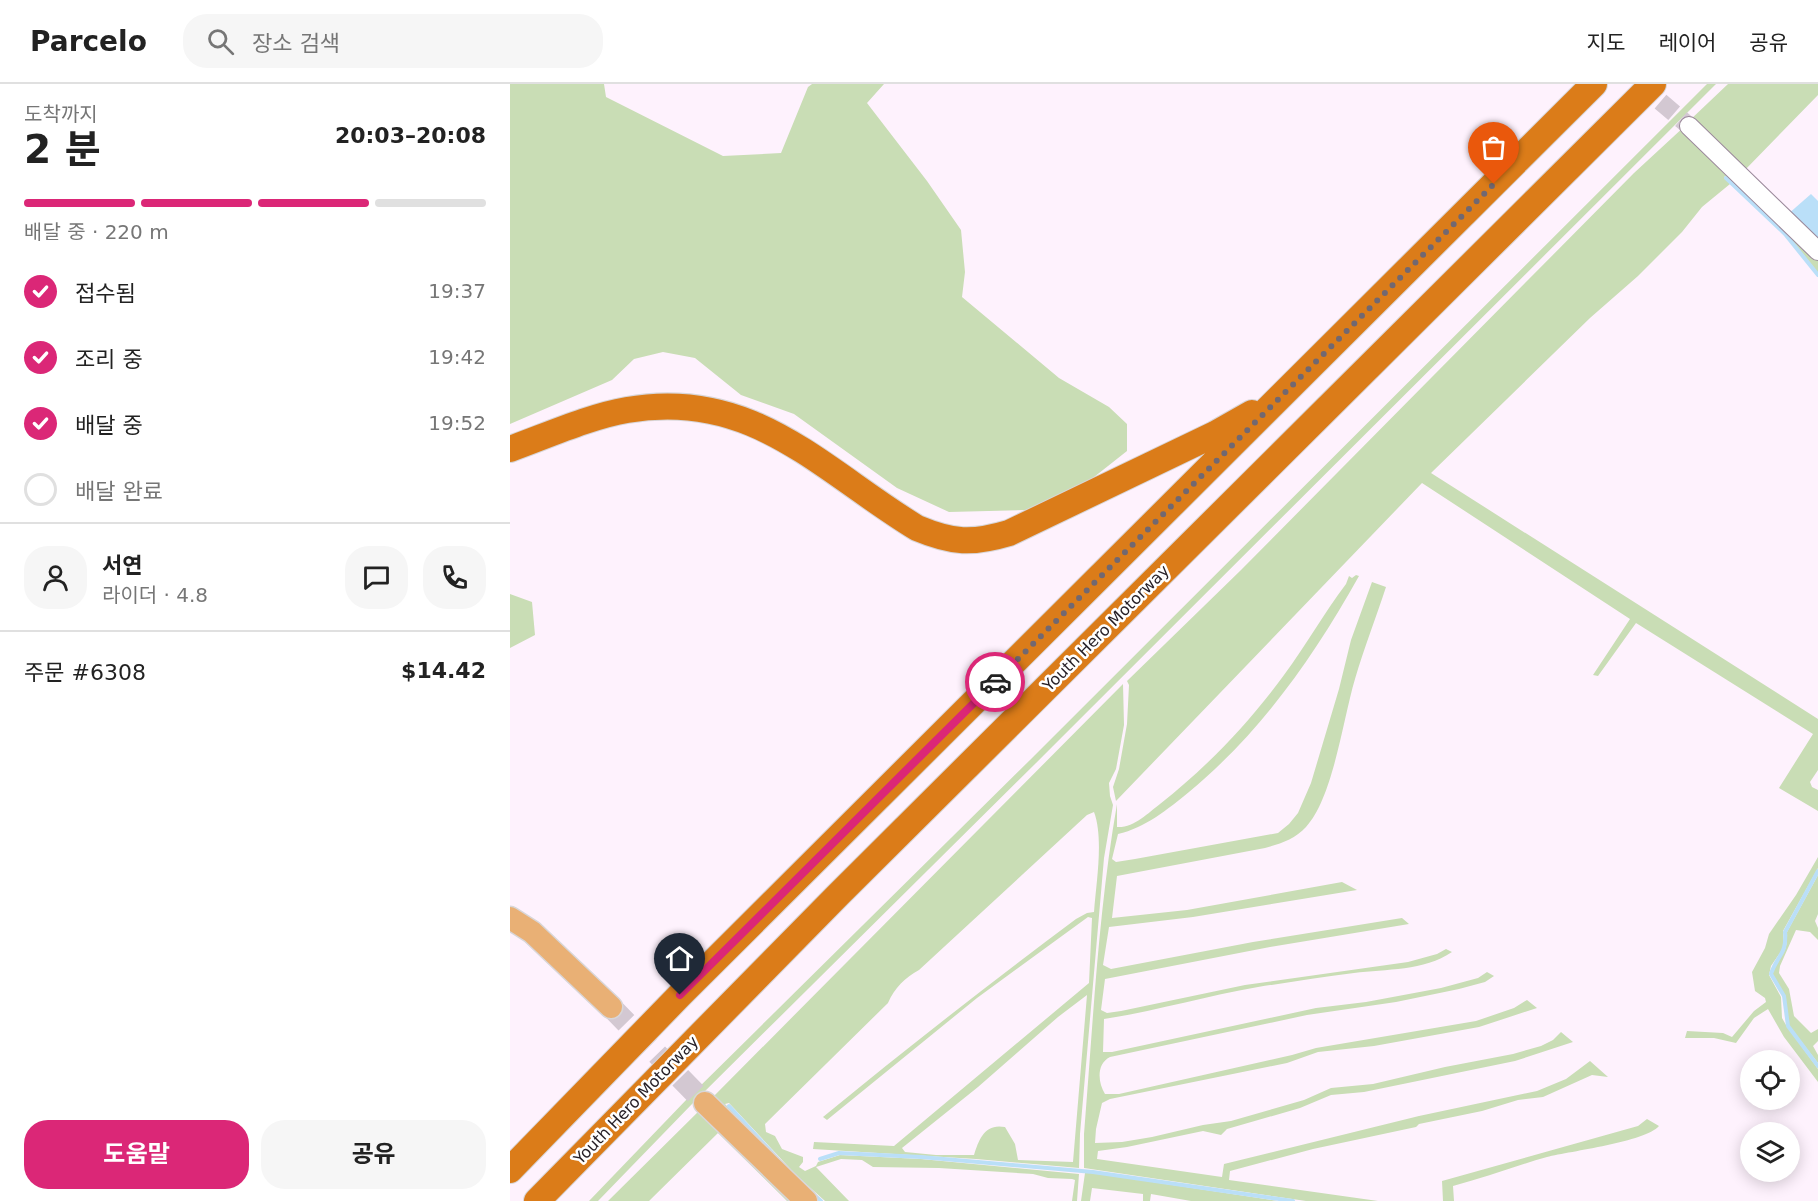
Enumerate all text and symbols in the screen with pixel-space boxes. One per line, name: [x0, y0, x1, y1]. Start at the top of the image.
search box: [183, 14, 603, 68]
text: Parcelo: [30, 25, 147, 58]
icon: search: [204, 25, 237, 58]
text: 장소 검색: [252, 31, 340, 56]
text: 지도: [1587, 31, 1625, 55]
text: 레이어: [1658, 31, 1716, 55]
text: 공유: [1749, 31, 1788, 55]
text: 도착까지: [24, 102, 98, 126]
pin: [1468, 122, 1519, 184]
text: 20:03–20:08: [335, 123, 486, 148]
text: 2 분: [24, 127, 101, 172]
icon: bag: [1477, 131, 1510, 164]
text: 배달 중 · 220 m: [24, 220, 169, 244]
icon: check: [24, 275, 57, 308]
text: 19:37: [428, 279, 486, 303]
text: 접수됨: [75, 281, 136, 306]
icon: check: [24, 341, 57, 374]
text: 19:42: [428, 345, 486, 369]
text: 조리 중: [75, 347, 143, 372]
icon: check: [24, 407, 57, 440]
text: 19:52: [428, 411, 486, 435]
text: 배달 중: [75, 413, 143, 438]
text: 배달 완료: [75, 479, 163, 504]
button: person: [24, 546, 87, 609]
button: chat: [345, 546, 408, 609]
button: phone: [423, 546, 486, 609]
text: 서연: [102, 553, 142, 578]
street label: Youth Hero Motorway: [1038, 561, 1173, 696]
text: 라이더 · 4.8: [102, 583, 208, 607]
courier: [965, 652, 1025, 712]
text: $14.42: [401, 658, 486, 683]
text: 주문 #6308: [24, 660, 146, 685]
icon: car: [979, 666, 1012, 699]
pin: [654, 933, 705, 995]
icon: home: [663, 942, 696, 975]
street label: Youth Hero Motorway: [569, 1032, 702, 1169]
map controls: [1740, 1050, 1800, 1182]
button: locate: [1740, 1050, 1800, 1110]
button: 도움말: [24, 1120, 249, 1189]
button: 공유: [261, 1120, 486, 1189]
button: layers: [1740, 1122, 1800, 1182]

